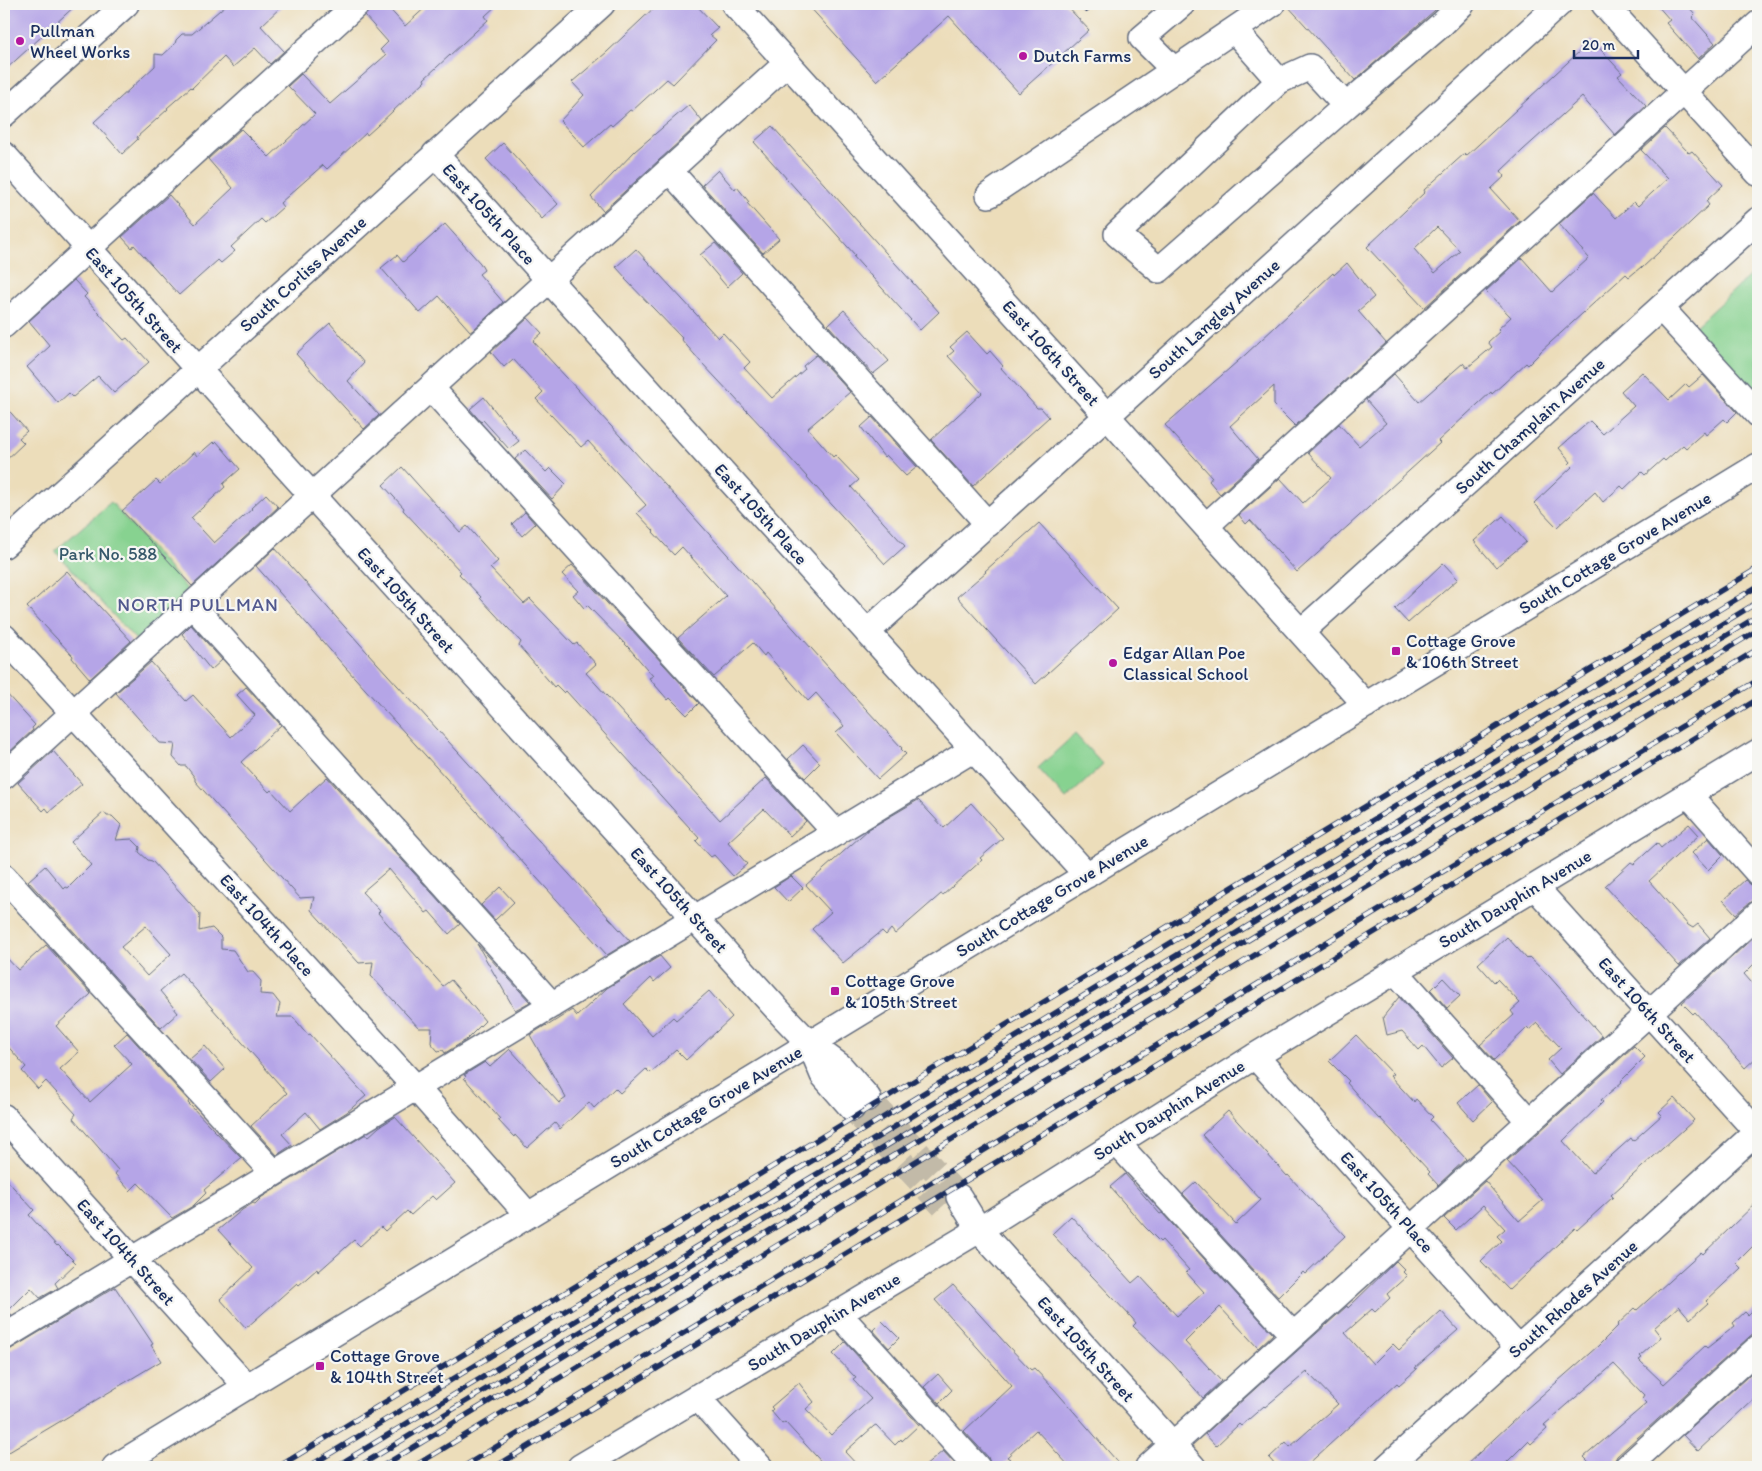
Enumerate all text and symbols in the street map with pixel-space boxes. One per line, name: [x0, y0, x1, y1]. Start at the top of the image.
place label: Pullman Wheel Works: [30, 20, 130, 63]
scale bar: [1574, 28, 1638, 60]
marker: Pullman Wheel Works: [14, 35, 26, 47]
text: 20 m: [1582, 36, 1616, 54]
place label: Dutch Farms: [1033, 45, 1131, 67]
marker: Dutch Farms: [1017, 50, 1029, 62]
street label: East 105th Place: [438, 159, 540, 269]
street label: South Corliss Avenue: [235, 211, 371, 337]
street label: East 105th Street: [81, 242, 188, 358]
street label: South Langley Avenue: [1144, 254, 1284, 384]
street label: East 106th Street: [998, 295, 1105, 411]
street label: South Champlain Avenue: [1450, 353, 1610, 499]
street label: East 105th Place: [710, 459, 812, 569]
street label: South Cottage Grove Avenue: [1515, 487, 1715, 619]
street label: East 105th Street: [353, 542, 460, 658]
park label: Park No. 588: [59, 543, 157, 565]
district label: NORTH PULLMAN: [117, 593, 279, 616]
place label: Cottage Grove & 106th Street: [1406, 630, 1519, 673]
place label: Edgar Allan Poe Classical School: [1123, 642, 1248, 685]
marker: Cottage Grove & 106th Street: [1390, 645, 1402, 657]
marker: Edgar Allan Poe Classical School: [1107, 657, 1119, 669]
street label: South Cottage Grove Avenue: [952, 830, 1152, 962]
street label: East 105th Street: [626, 842, 733, 958]
street label: South Dauphin Avenue: [1435, 845, 1595, 953]
street label: East 104th Place: [215, 869, 319, 981]
street label: East 106th Street: [1594, 952, 1701, 1068]
place label: Cottage Grove & 105th Street: [845, 970, 958, 1013]
marker: Cottage Grove & 105th Street: [829, 985, 841, 997]
street label: South Cottage Grove Avenue: [606, 1041, 806, 1173]
street label: South Dauphin Avenue: [1089, 1054, 1249, 1166]
street label: East 105th Place: [1336, 1147, 1438, 1257]
street label: East 104th Street: [72, 1194, 180, 1310]
street label: South Rhodes Avenue: [1504, 1235, 1642, 1363]
street label: South Dauphin Avenue: [744, 1268, 904, 1376]
street label: East 105th Street: [1033, 1291, 1140, 1407]
place label: Cottage Grove & 104th Street: [330, 1345, 444, 1388]
marker: Cottage Grove & 104th Street: [314, 1360, 326, 1372]

